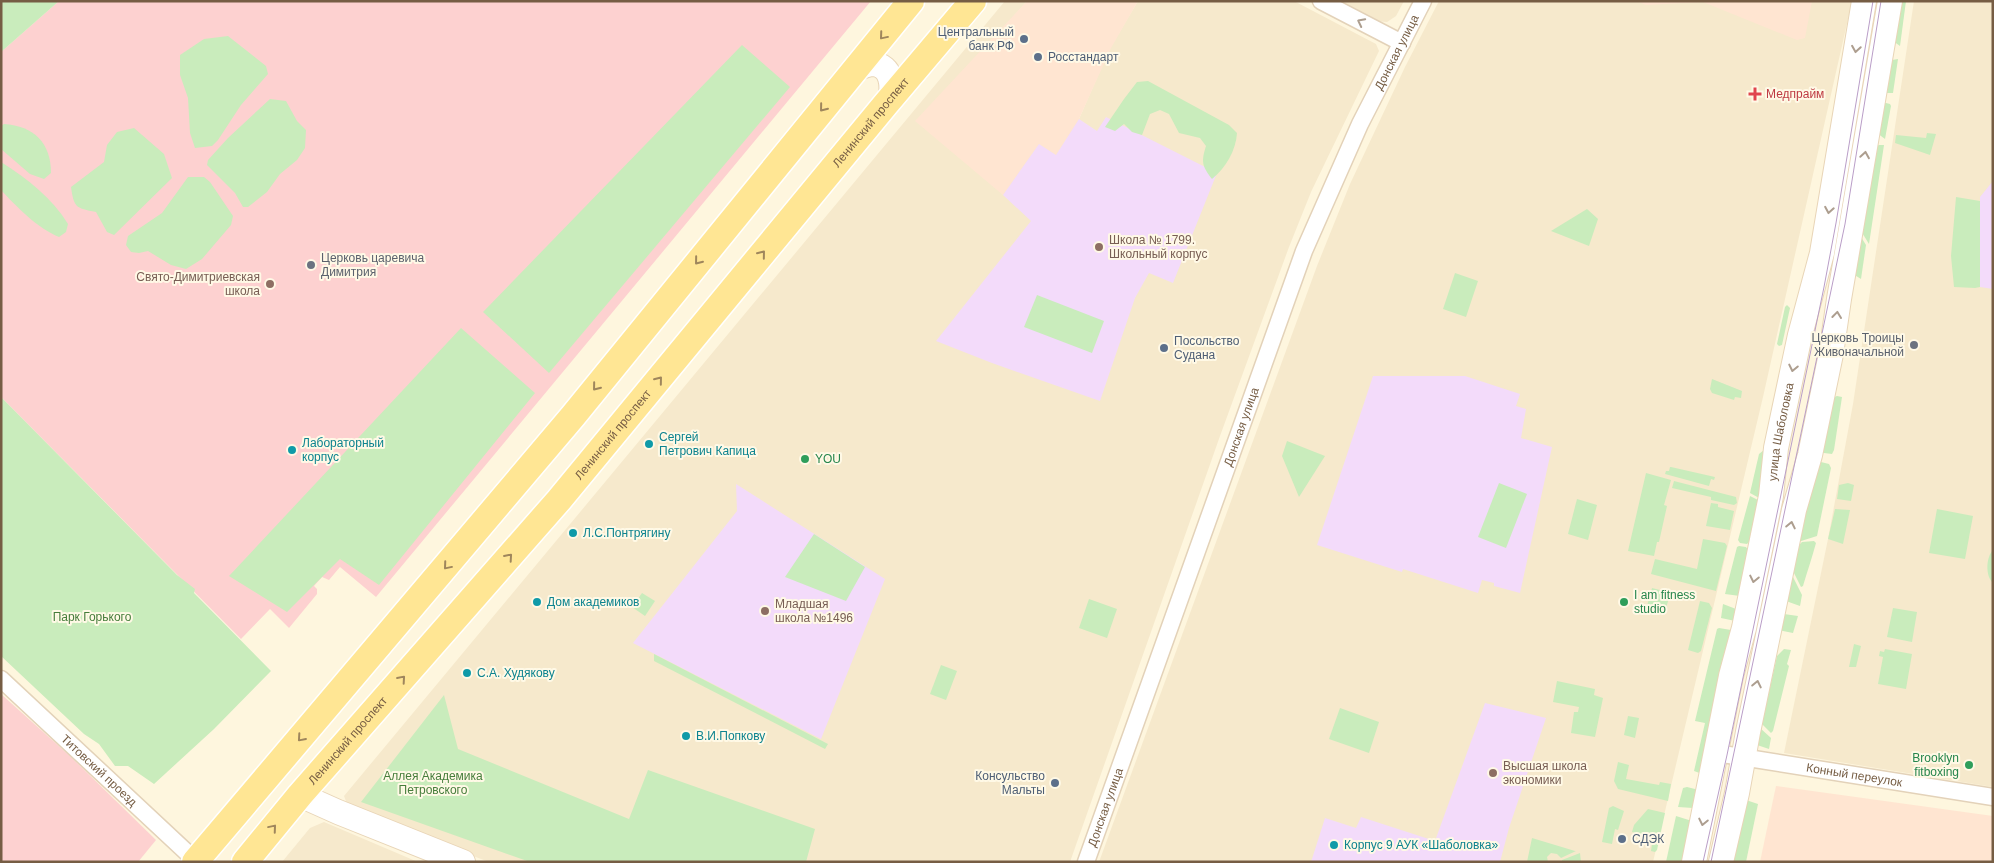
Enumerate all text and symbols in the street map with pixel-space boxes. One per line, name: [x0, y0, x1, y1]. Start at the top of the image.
street label: Донская улица: [1372, 12, 1422, 92]
one-way arrow: [1358, 18, 1367, 28]
place label: Центральный банк РФ: [938, 25, 1014, 53]
one-way arrow: [880, 30, 888, 39]
marker: Центральный банк РФ: [1018, 33, 1030, 45]
one-way arrow: [1851, 45, 1861, 54]
place label: Росстандарт: [1048, 50, 1119, 64]
marker: Росстандарт: [1032, 51, 1044, 63]
street label: Ленинский проспект: [830, 74, 913, 170]
marker: Медпрайм: [1748, 87, 1762, 101]
place label: Медпрайм: [1766, 87, 1824, 101]
one-way arrow: [821, 102, 829, 111]
one-way arrow: [1859, 151, 1870, 159]
one-way arrow: [1825, 205, 1835, 214]
place label: Школа № 1799. Школьный корпус: [1109, 233, 1207, 261]
marker: Школа № 1799. Школьный корпус: [1093, 241, 1105, 253]
place label: Церковь царевича Димитрия: [321, 251, 424, 279]
one-way arrow: [757, 251, 765, 260]
one-way arrow: [696, 255, 704, 264]
marker: Церковь царевича Димитрия: [305, 259, 317, 271]
place label: Свято-Димитриевская школа: [136, 270, 260, 298]
marker: Свято-Димитриевская школа: [264, 278, 276, 290]
one-way arrow: [1831, 311, 1842, 319]
place label: Церковь Троицы Живоначальной: [1812, 331, 1904, 359]
place label: Посольство Судана: [1174, 334, 1240, 362]
marker: Церковь Троицы Живоначальной: [1908, 339, 1920, 351]
marker: Посольство Судана: [1158, 342, 1170, 354]
one-way arrow: [1788, 364, 1799, 372]
one-way arrow: [654, 376, 663, 385]
street label: улица Шаболовка: [1766, 381, 1797, 482]
one-way arrow: [592, 382, 601, 391]
street label: Донская улица: [1221, 385, 1262, 468]
street label: Ленинский проспект: [572, 386, 654, 482]
place label: Сергей Петрович Капица: [659, 430, 756, 458]
place label: Лабораторный корпус: [302, 436, 384, 464]
marker: Сергей Петрович Капица: [643, 438, 655, 450]
marker: Лабораторный корпус: [286, 444, 298, 456]
place label: YOU: [815, 452, 841, 466]
marker: YOU: [799, 453, 811, 465]
one-way arrow: [1785, 520, 1796, 529]
place label: Л.С.Понтрягину: [583, 526, 670, 540]
marker: Л.С.Понтрягину: [567, 527, 579, 539]
one-way arrow: [503, 554, 512, 563]
one-way arrow: [443, 560, 452, 569]
one-way arrow: [1749, 575, 1760, 584]
place label: I am fitness studio: [1634, 588, 1695, 616]
place label: Дом академиков: [547, 595, 639, 609]
marker: Дом академиков: [531, 596, 543, 608]
marker: I am fitness studio: [1618, 596, 1630, 608]
place label: Младшая школа №1496: [775, 597, 853, 625]
marker: Младшая школа №1496: [759, 605, 771, 617]
park label: Парк Горького: [53, 610, 132, 624]
place label: С.А. Худякову: [477, 666, 555, 680]
marker: С.А. Худякову: [461, 667, 473, 679]
one-way arrow: [396, 676, 405, 685]
one-way arrow: [1752, 679, 1762, 688]
street label: Ленинский проспект: [305, 693, 390, 788]
place label: В.И.Попкову: [696, 729, 765, 743]
marker: В.И.Попкову: [680, 730, 692, 742]
street label: Титовский проезд: [58, 732, 140, 809]
one-way arrow: [297, 733, 306, 742]
place label: Brooklyn fitboxing: [1912, 751, 1959, 779]
place label: Высшая школа экономики: [1503, 759, 1587, 787]
marker: Brooklyn fitboxing: [1963, 759, 1975, 771]
street label: Конный переулок: [1805, 760, 1904, 790]
street label: Донская улица: [1085, 766, 1126, 849]
marker: Высшая школа экономики: [1487, 767, 1499, 779]
park label: Аллея Академика Петровского: [383, 769, 483, 797]
place label: Консульство Мальты: [975, 769, 1045, 797]
marker: Консульство Мальты: [1049, 777, 1061, 789]
one-way arrow: [1698, 817, 1709, 826]
one-way arrow: [267, 825, 276, 834]
place label: СДЭК: [1632, 832, 1664, 846]
marker: СДЭК: [1616, 833, 1628, 845]
place label: Корпус 9 АУК «Шаболовка»: [1344, 838, 1498, 852]
marker: Корпус 9 АУК «Шаболовка»: [1328, 839, 1340, 851]

